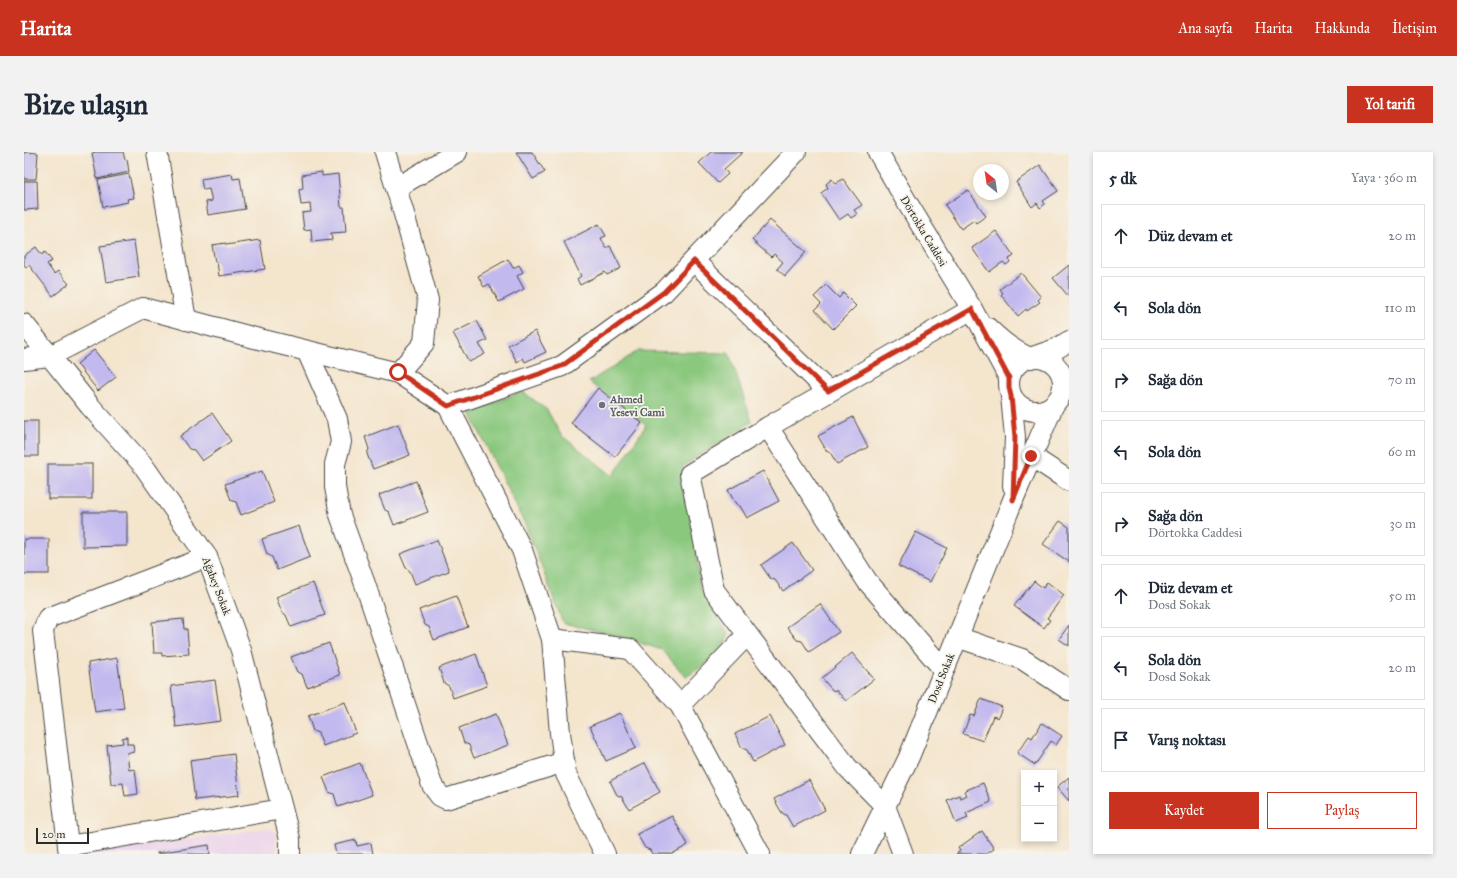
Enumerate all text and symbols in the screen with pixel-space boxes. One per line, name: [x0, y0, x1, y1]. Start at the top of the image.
text: Harita: [20, 17, 72, 40]
text: Ana sayfa: [1179, 20, 1232, 37]
text: Harita: [1254, 20, 1292, 37]
text: Hakkında: [1314, 20, 1370, 37]
text: İletişim: [1392, 20, 1437, 37]
button: Yol tarifi: [1347, 86, 1433, 123]
text: Bize ulaşın: [24, 87, 148, 122]
north arrow: [973, 164, 1009, 200]
text: 5 dk: [1109, 168, 1137, 189]
text: Yaya · 360 m: [1351, 170, 1417, 186]
street label: Dörtokka Caddesi: [897, 194, 950, 269]
icon: ahead: [1110, 225, 1132, 247]
text: Düz devam et: [1148, 227, 1233, 245]
text: 20 m: [1388, 228, 1416, 244]
icon: left: [1110, 297, 1132, 319]
text: Sola dön: [1148, 299, 1201, 317]
text: 110 m: [1384, 300, 1416, 316]
route start: [389, 363, 407, 381]
icon: right: [1110, 369, 1132, 391]
text: Sağa dön: [1148, 371, 1203, 389]
text: 70 m: [1388, 372, 1416, 388]
place label: Ahmed Yesevi Cami: [609, 393, 665, 419]
marker: Ahmed Yesevi Cami: [597, 400, 607, 410]
icon: left: [1110, 441, 1132, 463]
text: Sola dön: [1148, 443, 1201, 461]
text: 60 m: [1388, 444, 1416, 460]
route end: [1022, 447, 1040, 465]
text: Sağa dön: [1148, 507, 1203, 525]
icon: right: [1110, 513, 1132, 535]
text: 30 m: [1390, 516, 1416, 532]
text: Dörtokka Caddesi: [1148, 525, 1242, 541]
street label: Ağabey Sokak: [199, 554, 234, 618]
text: Düz devam et: [1148, 579, 1233, 597]
icon: ahead: [1110, 585, 1132, 607]
text: 50 m: [1389, 588, 1416, 604]
text: Dosd Sokak: [1148, 597, 1211, 613]
street label: Dosd Sokak: [926, 650, 958, 705]
text: Sola dön: [1148, 651, 1201, 669]
icon: left: [1110, 657, 1132, 679]
text: 20 m: [1388, 660, 1416, 676]
text: Dosd Sokak: [1148, 669, 1211, 685]
icon: arrive: [1110, 729, 1132, 751]
text: Varış noktası: [1148, 731, 1226, 749]
map controls: [1021, 770, 1057, 842]
button: +: [1021, 770, 1057, 806]
button: Kaydet: [1109, 792, 1259, 829]
button: Paylaş: [1267, 792, 1417, 829]
button: −: [1021, 806, 1057, 842]
scale bar: [36, 826, 89, 845]
text: 20 m: [42, 828, 65, 841]

